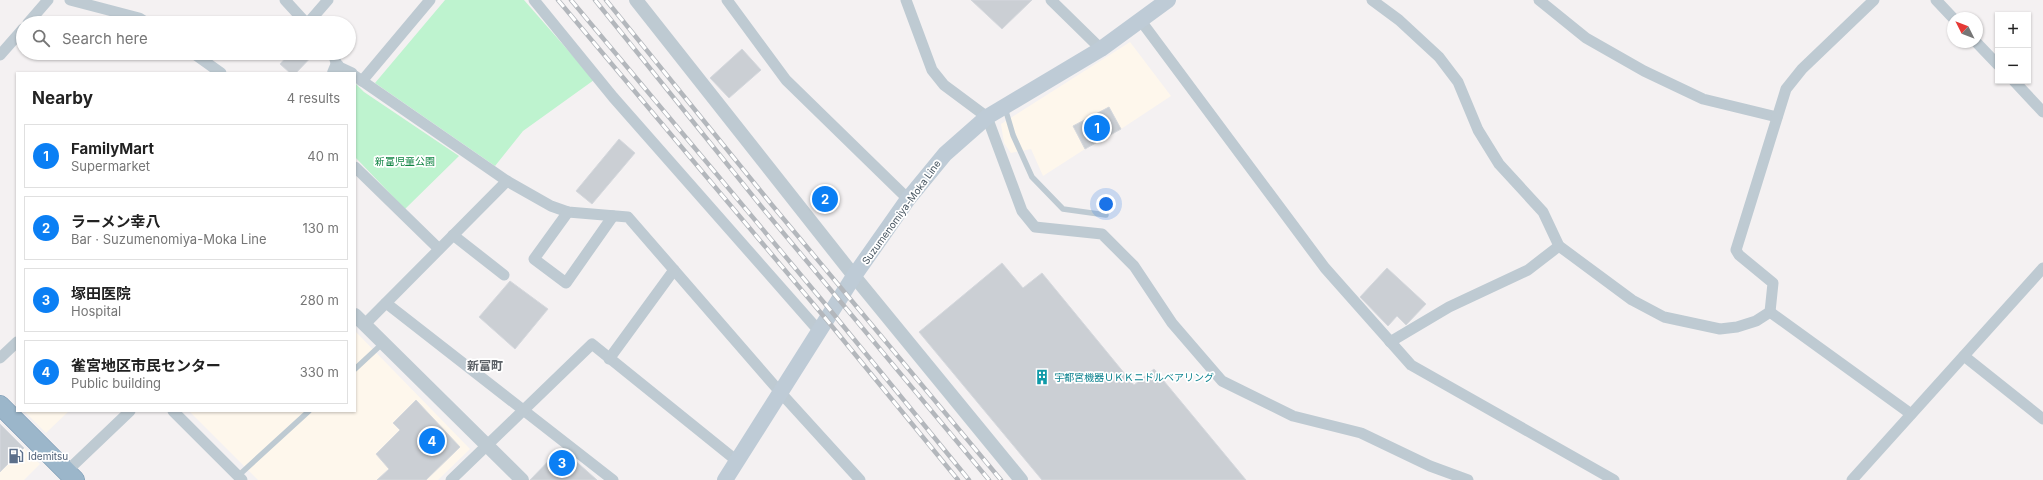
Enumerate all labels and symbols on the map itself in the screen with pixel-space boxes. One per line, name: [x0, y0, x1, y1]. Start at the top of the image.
north arrow: [1947, 12, 1983, 48]
pin: 1: [1084, 113, 1110, 143]
park label: 新富児童公園: [375, 155, 435, 167]
street label: Suzumenomiya-Moka Line: [859, 157, 943, 266]
pin: 2: [812, 184, 838, 214]
your location: [1096, 194, 1116, 214]
district label: 新富町: [467, 358, 503, 373]
building icon: 宇都宮機器ＵＫＫニドルベアリング: [1033, 368, 1051, 386]
place label: 宇都宮機器ＵＫＫニドルベアリング: [1054, 371, 1214, 383]
pin: 4: [419, 426, 445, 456]
fuel station icon: Idemitsu: [7, 447, 25, 465]
pin: 3: [549, 448, 575, 478]
place label: Idemitsu: [28, 450, 68, 462]

